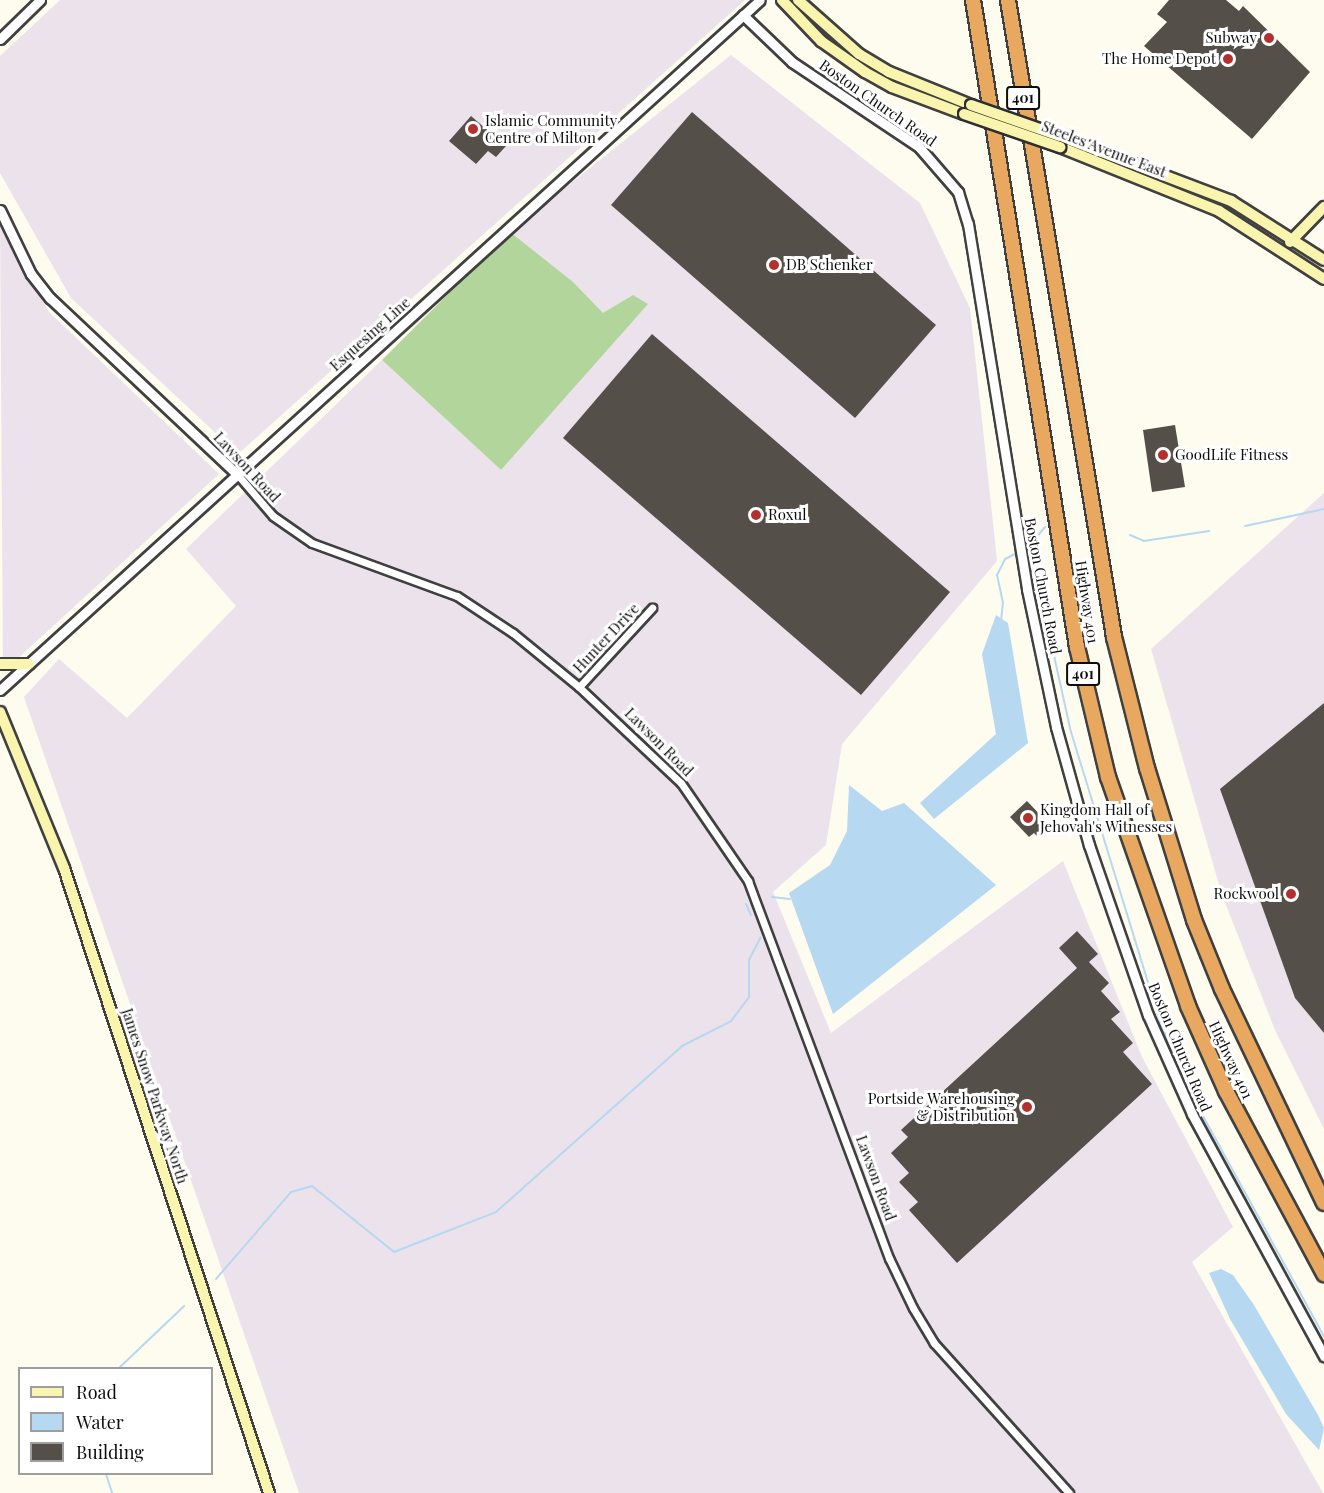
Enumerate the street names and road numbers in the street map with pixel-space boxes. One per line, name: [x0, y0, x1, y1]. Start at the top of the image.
street label: Boston Church Road: [816, 56, 940, 150]
road number: 401: [1005, 87, 1041, 109]
street label: Steeles Avenue East: [1039, 117, 1169, 181]
street label: Esquesing Line: [326, 293, 414, 375]
street label: Lawson Road: [210, 428, 284, 506]
street label: Boston Church Road: [1021, 516, 1065, 656]
street label: Highway 401: [1072, 559, 1102, 645]
street label: Hunter Drive: [569, 599, 643, 677]
road number: 401: [1065, 663, 1101, 685]
street label: Lawson Road: [621, 704, 697, 780]
street label: Boston Church Road: [1145, 980, 1215, 1114]
street label: James Snow Parkway North: [118, 1006, 192, 1186]
street label: Highway 401: [1205, 1018, 1257, 1102]
street label: Lawson Road: [852, 1133, 900, 1223]

